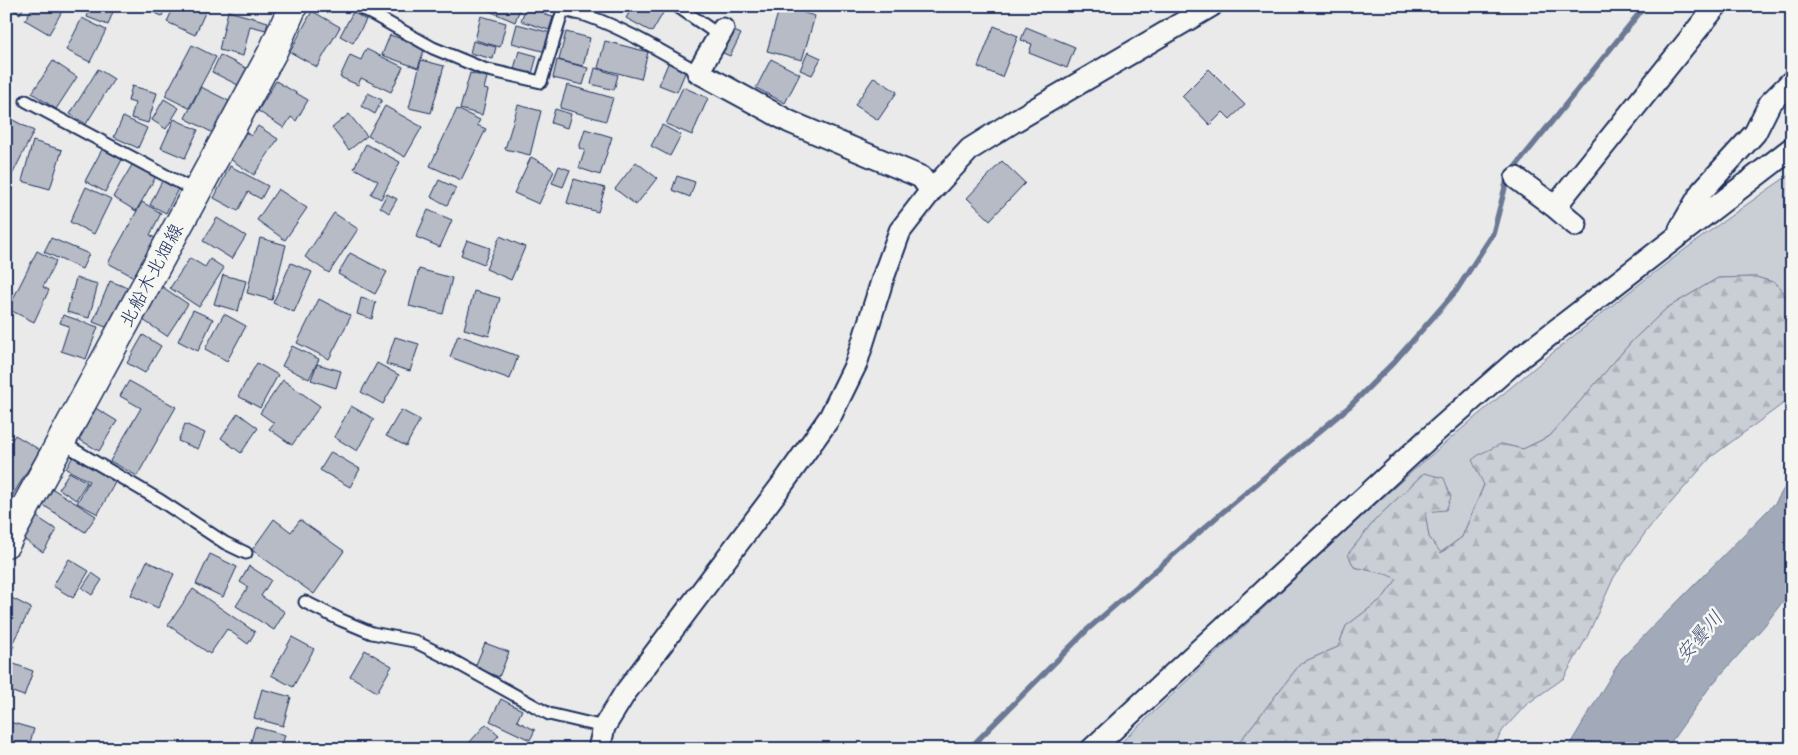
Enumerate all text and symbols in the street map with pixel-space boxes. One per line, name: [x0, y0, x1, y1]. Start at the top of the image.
street label: 北船木北畑線: [114, 219, 188, 331]
water label: 安曇川: [1670, 605, 1728, 667]

